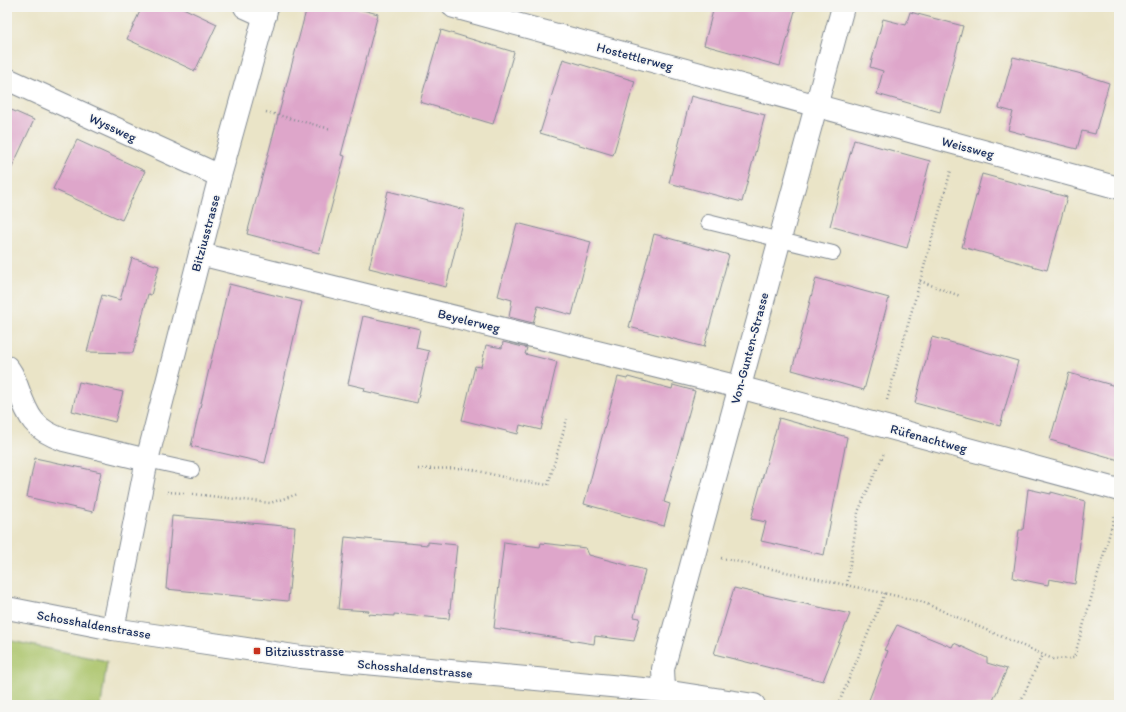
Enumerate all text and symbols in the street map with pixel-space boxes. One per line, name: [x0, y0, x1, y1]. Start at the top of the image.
street label: Hostettlerweg: [595, 39, 675, 74]
street label: Wyssweg: [87, 110, 139, 145]
street label: Weissweg: [940, 133, 996, 162]
street label: Bitziusstrasse: [188, 193, 223, 273]
street label: Von-Gunten-Strasse: [727, 291, 772, 406]
street label: Beyelerweg: [436, 306, 502, 336]
street label: Rüfenachtweg: [889, 421, 969, 456]
street label: Schosshaldenstrasse: [36, 607, 152, 642]
place label: Bitziusstrasse: [265, 644, 344, 659]
marker: Bitziusstrasse: [252, 646, 262, 656]
street label: Schosshaldenstrasse: [357, 656, 473, 681]

